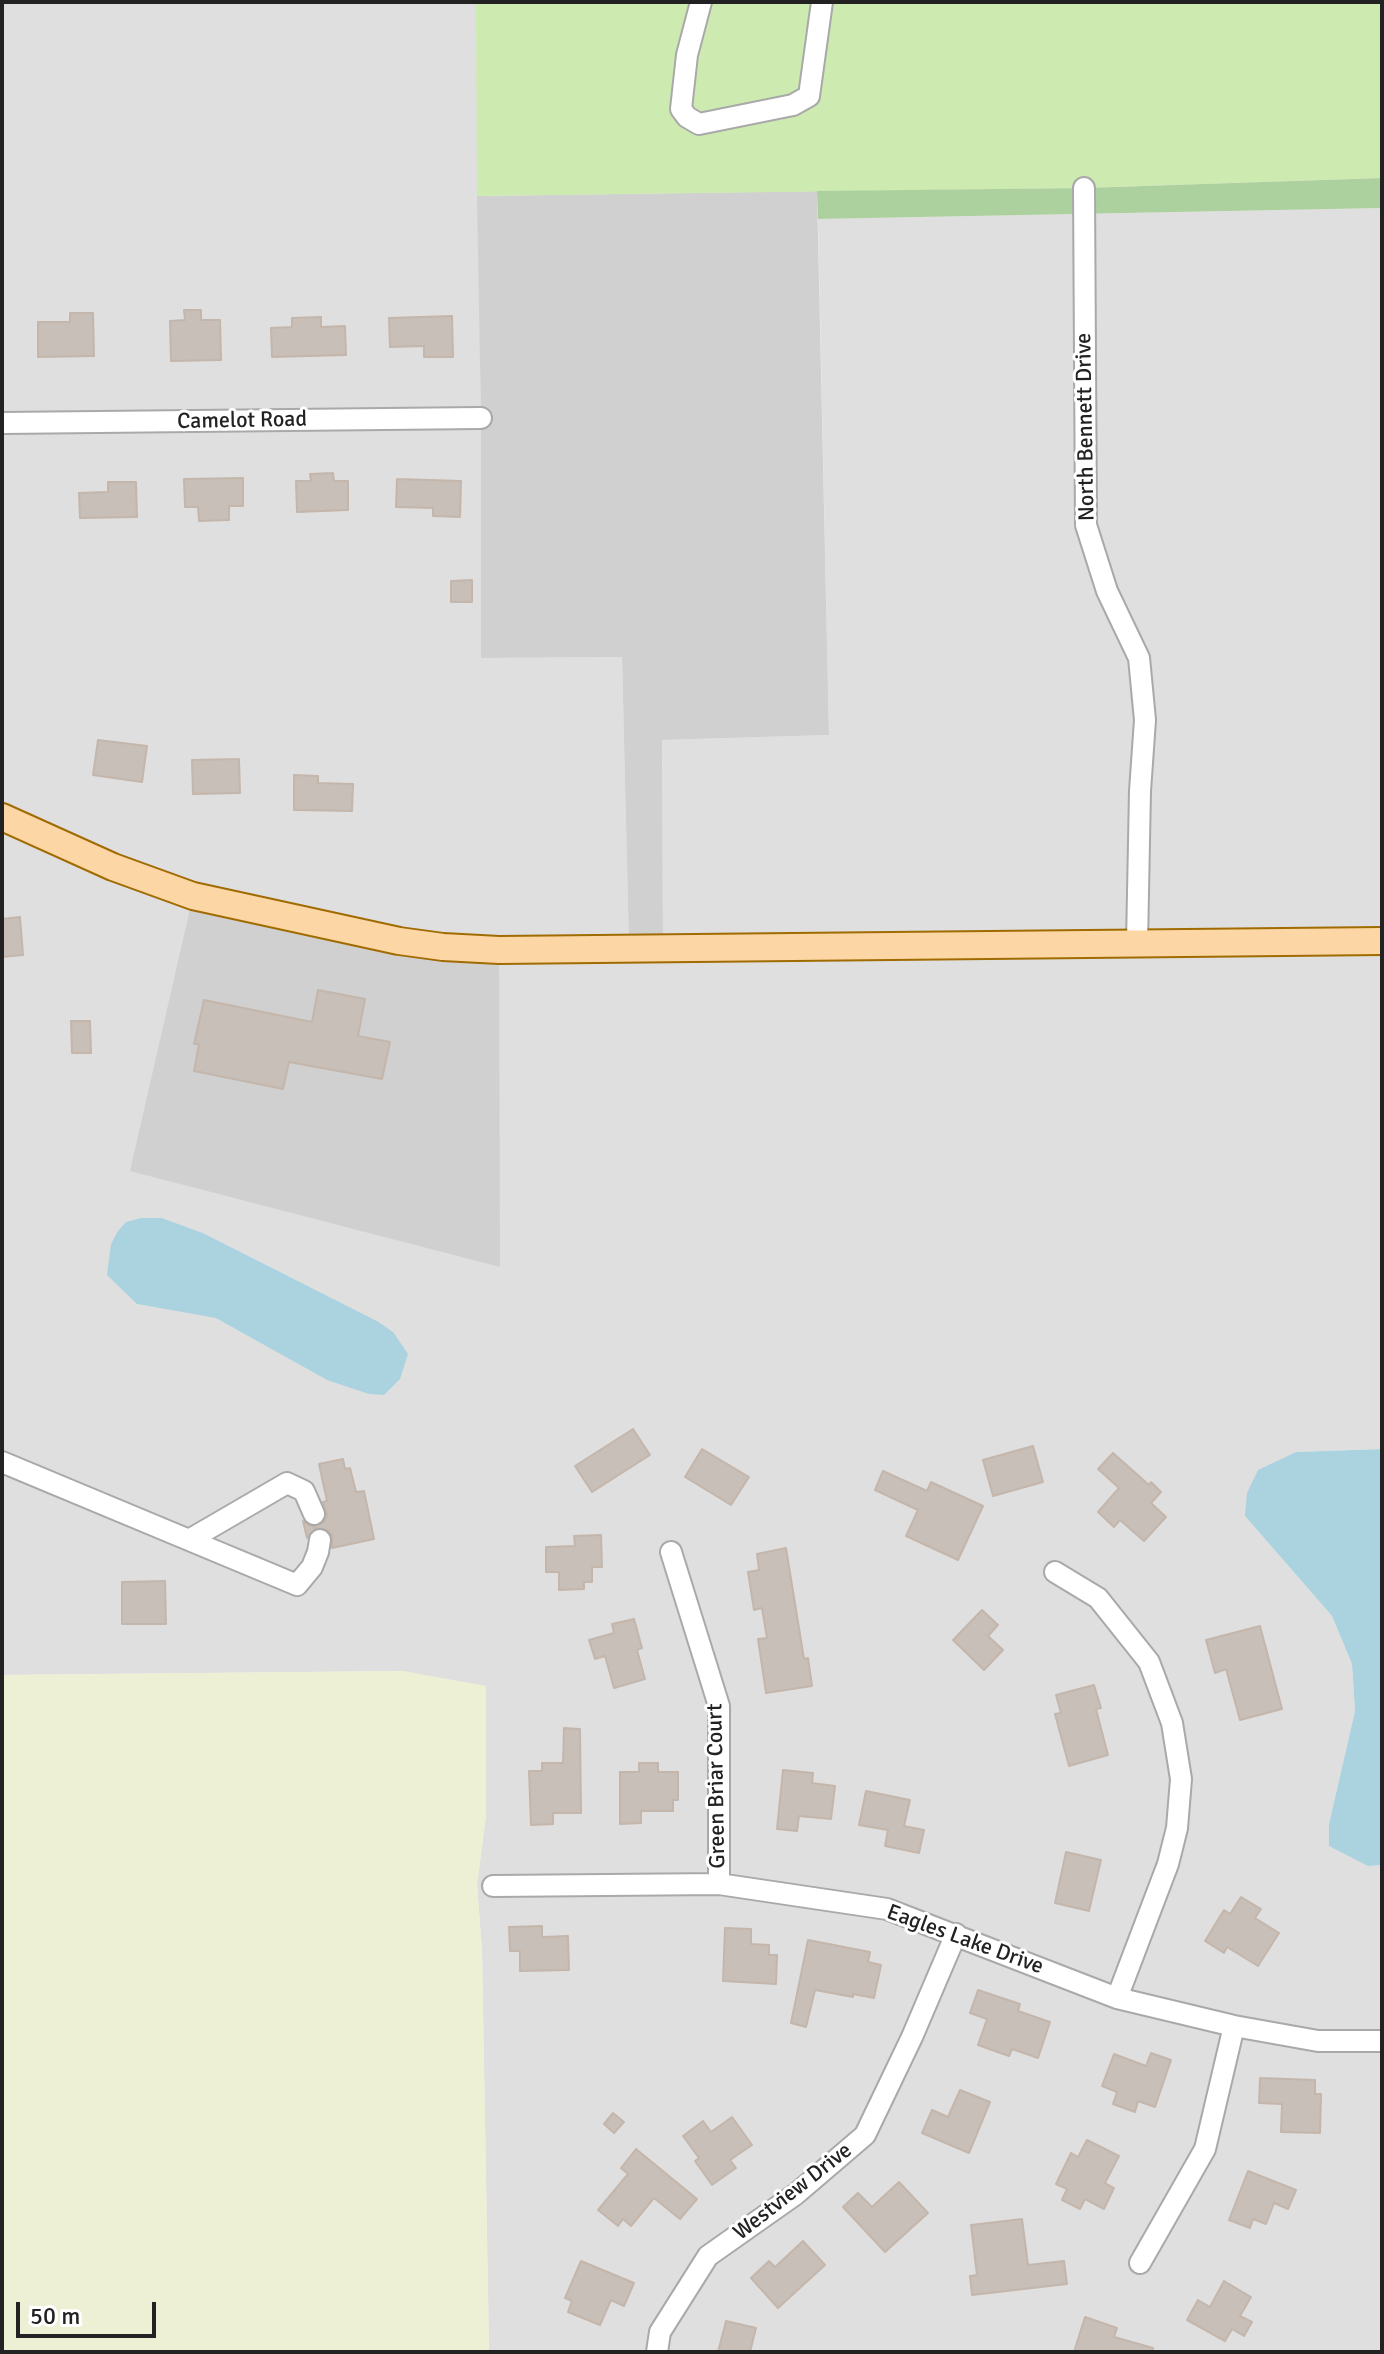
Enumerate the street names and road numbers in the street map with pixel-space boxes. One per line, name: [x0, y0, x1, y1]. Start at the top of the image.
street label: North Bennett Drive: [1071, 333, 1101, 521]
street label: Camelot Road: [177, 407, 307, 435]
street label: Green Briar Court: [702, 1703, 732, 1869]
street label: Eagles Lake Drive: [883, 1899, 1047, 1981]
street label: Westview Drive: [729, 2138, 857, 2246]

